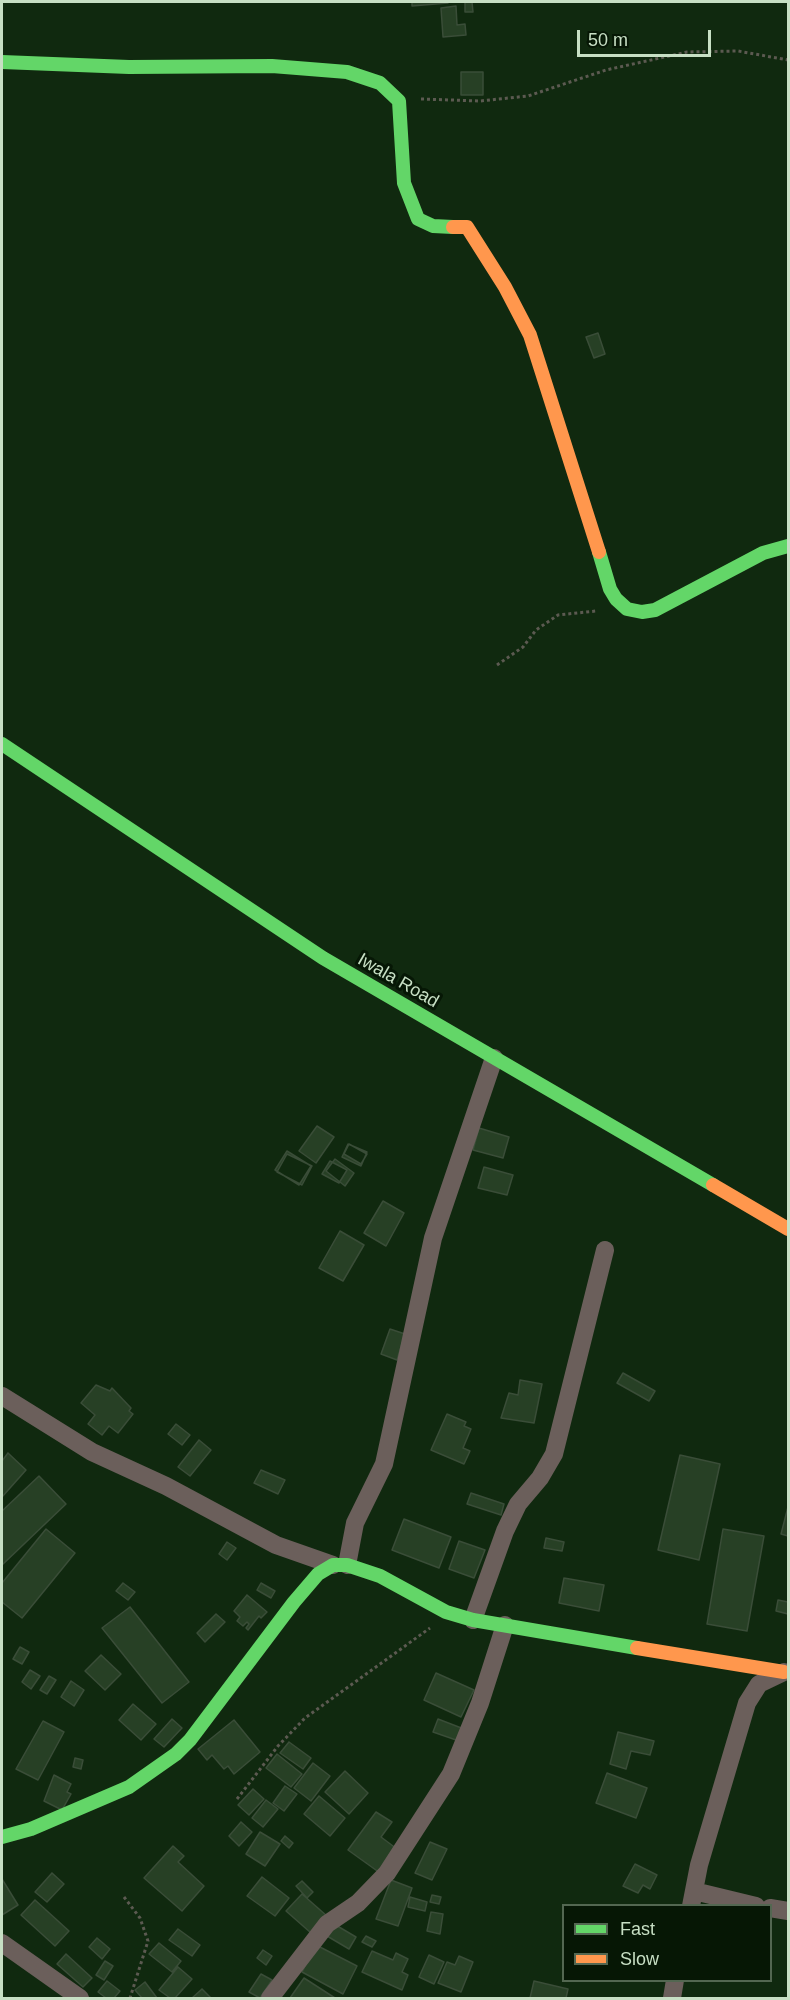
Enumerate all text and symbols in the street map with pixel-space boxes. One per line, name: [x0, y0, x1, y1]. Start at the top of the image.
scale bar: [580, 18, 714, 56]
text: 50 m: [588, 30, 628, 50]
street label: Iwala Road: [354, 949, 442, 1013]
legend: [562, 1904, 772, 1982]
text: Fast: [620, 1919, 655, 1939]
text: Slow: [620, 1949, 659, 1969]

